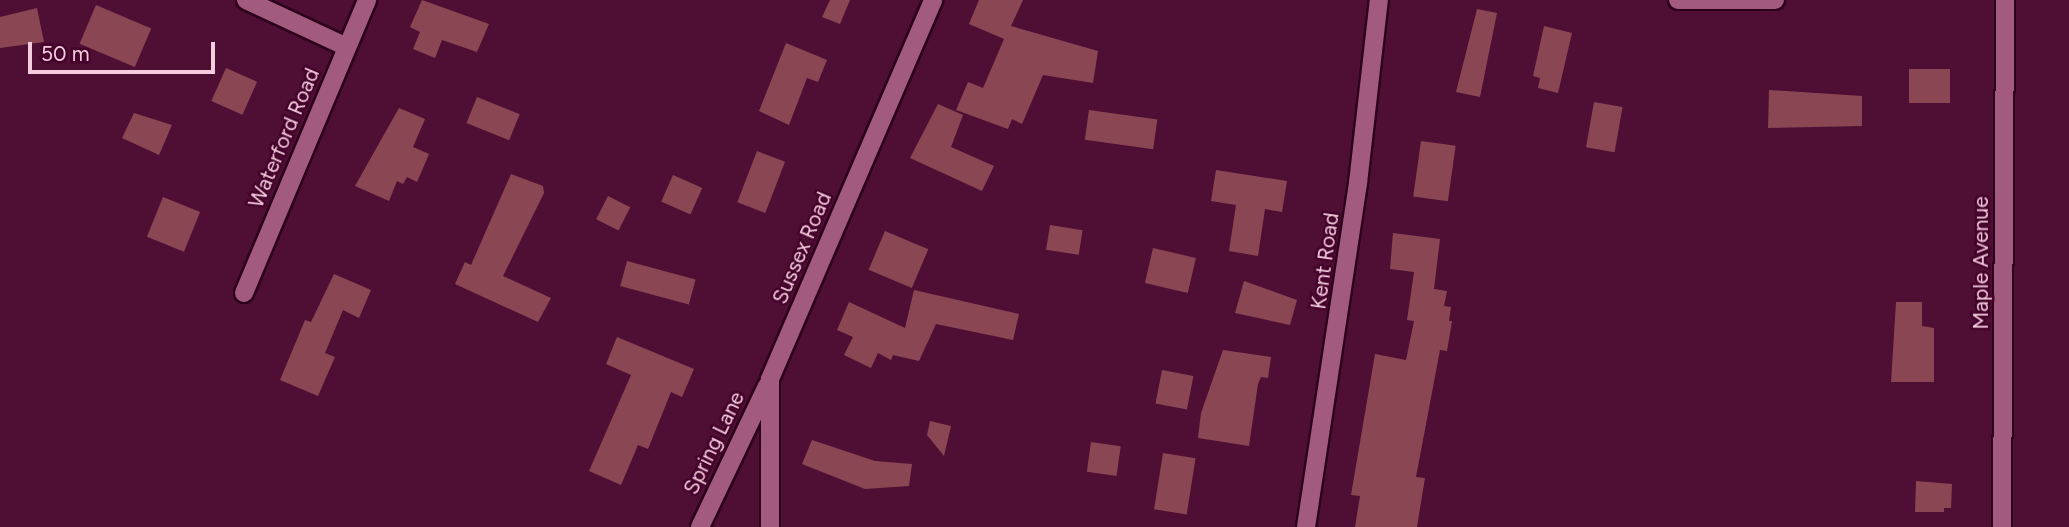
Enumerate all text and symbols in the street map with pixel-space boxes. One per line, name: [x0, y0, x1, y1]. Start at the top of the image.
scale bar: [32, 28, 219, 72]
text: 50 m: [41, 41, 90, 66]
street label: Waterford Road: [243, 64, 325, 212]
street label: Sussex Road: [767, 188, 837, 308]
street label: Maple Avenue: [1968, 196, 1994, 330]
street label: Kent Road: [1306, 211, 1344, 311]
street label: Spring Lane: [678, 387, 750, 499]

